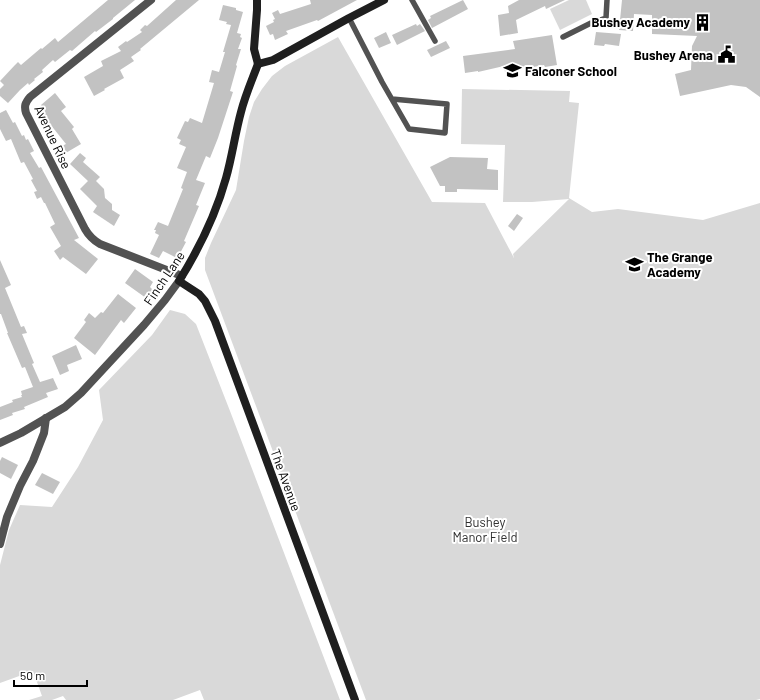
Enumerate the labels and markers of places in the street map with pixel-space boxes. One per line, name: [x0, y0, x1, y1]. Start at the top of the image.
building icon: Bushey Academy: [693, 12, 713, 32]
place label: Bushey Academy: [592, 14, 690, 30]
public building icon: Bushey Arena: [716, 45, 736, 65]
place label: Bushey Arena: [634, 47, 713, 63]
school or university icon: Falconer School: [502, 61, 522, 81]
place label: Falconer School: [525, 63, 617, 79]
place label: The Grange Academy: [647, 249, 713, 280]
school or university icon: The Grange Academy: [624, 254, 644, 274]

